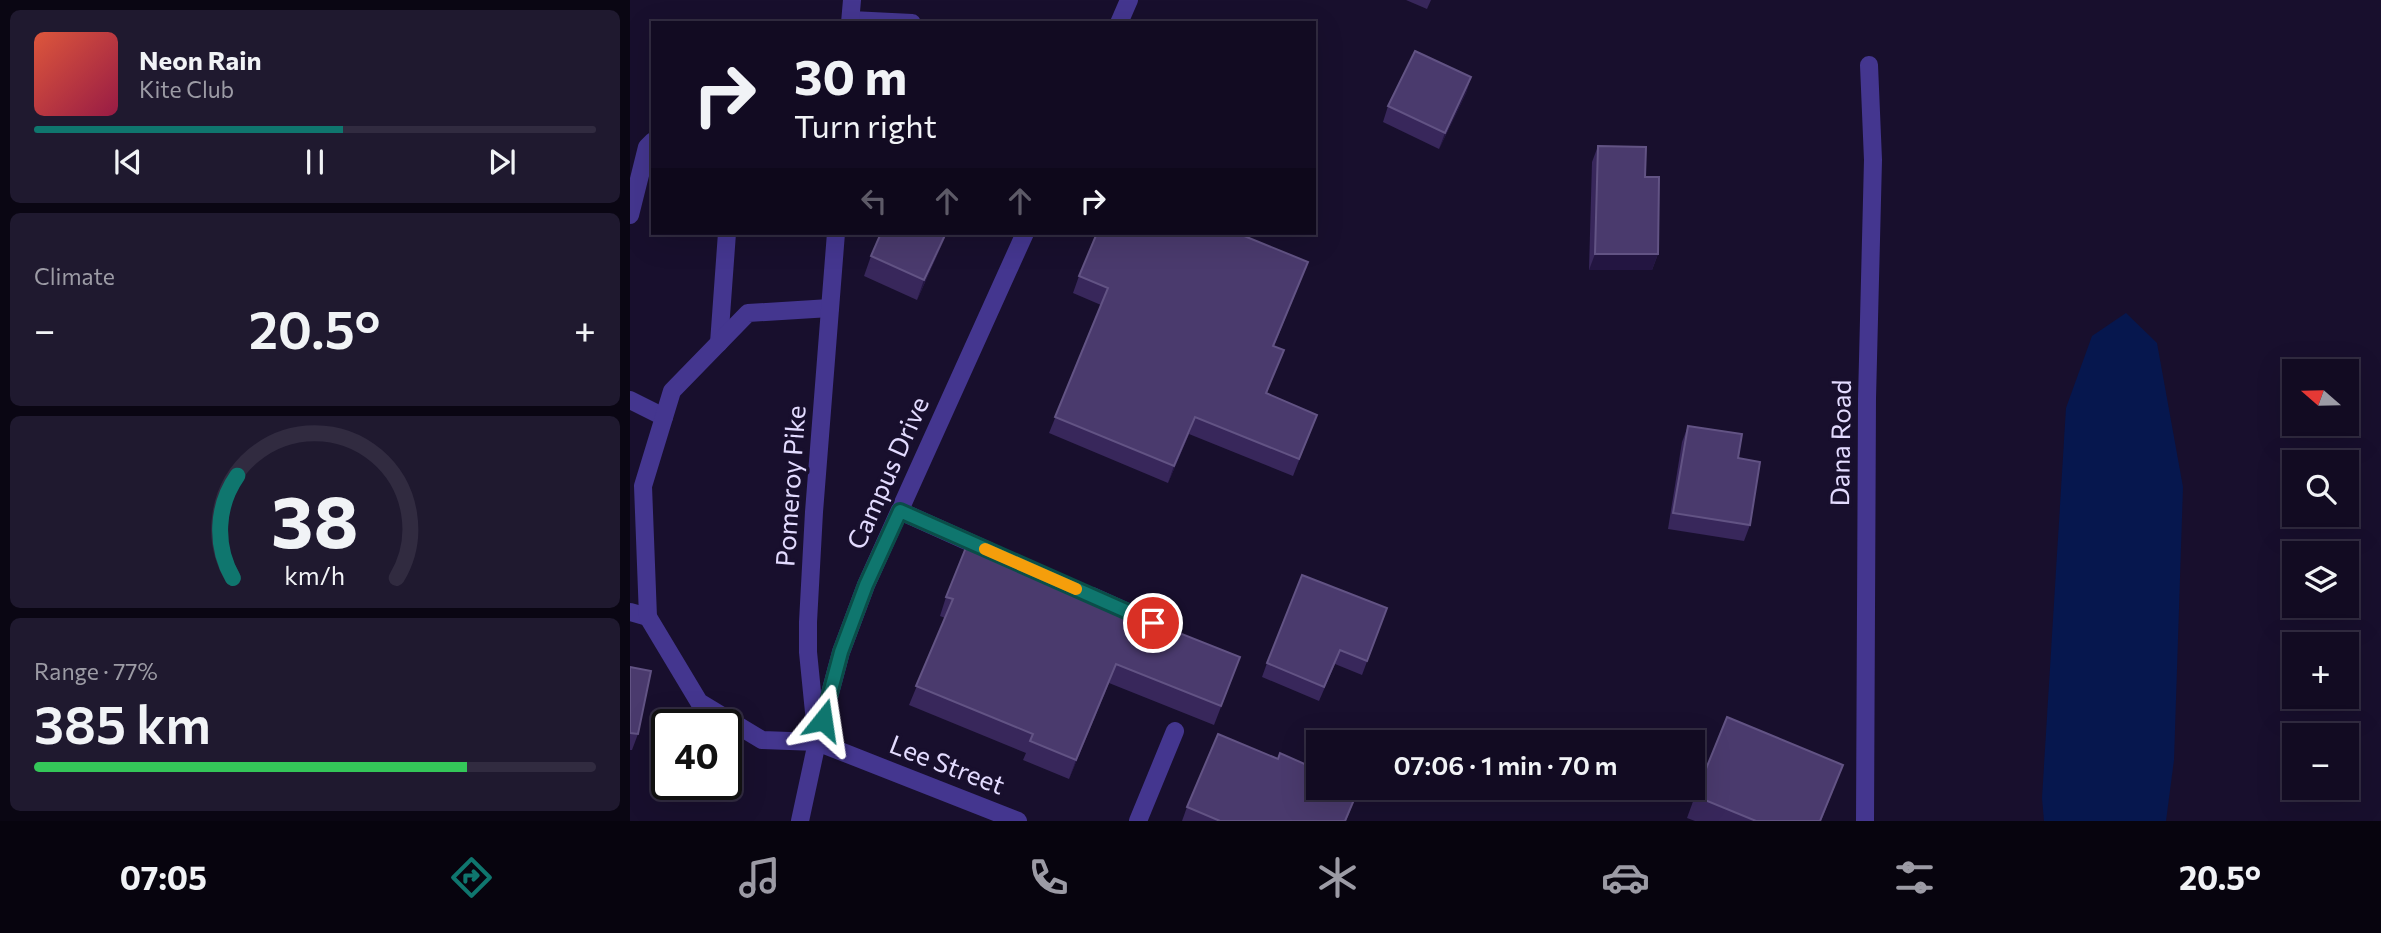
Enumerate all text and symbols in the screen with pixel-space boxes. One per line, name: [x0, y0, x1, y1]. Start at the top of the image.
text: Neon Rain: [139, 44, 262, 75]
text: 30 m: [794, 45, 907, 105]
icon: right: [679, 49, 770, 140]
text: Kite Club: [139, 75, 234, 103]
text: Turn right: [794, 105, 937, 145]
icon: previous: [109, 143, 147, 181]
icon: pause: [296, 143, 334, 181]
icon: next: [483, 143, 521, 181]
icon: left: [855, 182, 893, 220]
icon: ahead: [928, 182, 966, 220]
icon: ahead: [1001, 182, 1039, 220]
icon: right: [1074, 182, 1112, 220]
text: Climate: [34, 262, 115, 290]
text: 20.5°: [249, 296, 380, 360]
text: −: [34, 305, 56, 352]
text: +: [574, 305, 596, 352]
north arrow: [2282, 359, 2359, 436]
map controls: [2282, 359, 2359, 800]
street label: Dana Road: [1823, 379, 1856, 507]
street label: Campus Drive: [839, 391, 934, 553]
street label: Pomeroy Pike: [768, 404, 811, 568]
button: search: [2282, 450, 2359, 527]
text: 38: [271, 474, 359, 563]
button: layers: [2282, 541, 2359, 618]
text: km/h: [285, 560, 345, 590]
pin: [1123, 593, 1183, 653]
icon: arrive: [1134, 604, 1172, 642]
button: +: [2282, 632, 2359, 709]
text: Range · 77%: [34, 657, 158, 685]
position arrow: [786, 683, 860, 757]
text: 385 km: [34, 691, 211, 755]
speed limit sign: 40: [651, 709, 742, 800]
button: −: [2282, 723, 2359, 800]
street label: Lee Street: [886, 727, 1009, 800]
text: 07:06 · 1 min · 70 m: [1393, 749, 1618, 780]
icon: directions: [447, 853, 496, 902]
icon: music: [735, 853, 784, 902]
icon: phone: [1024, 853, 1073, 902]
icon: climate: [1313, 853, 1362, 902]
icon: car: [1601, 853, 1650, 902]
icon: filters: [1890, 853, 1939, 902]
text: 07:05: [120, 857, 207, 897]
text: 20.5°: [2179, 857, 2261, 897]

